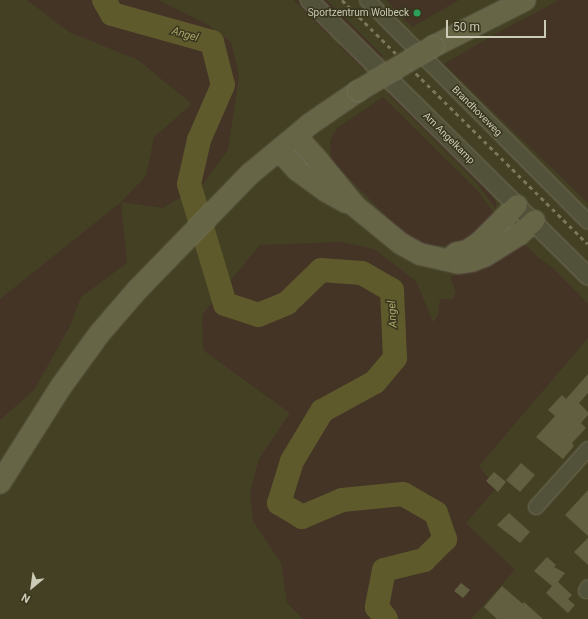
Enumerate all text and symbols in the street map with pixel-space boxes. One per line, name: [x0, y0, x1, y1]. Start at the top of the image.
place label: Sportzentrum Wolbeck: [308, 7, 409, 19]
marker: Sportzentrum Wolbeck: [412, 8, 422, 18]
scale bar: [448, 12, 548, 38]
text: 50 m: [453, 20, 480, 34]
water label: Angel: [170, 25, 200, 45]
street label: Brandhoveweg: [450, 84, 504, 138]
street label: Am Angelkamp: [421, 110, 477, 166]
water label: Angel: [386, 300, 400, 328]
north arrow: [12, 567, 52, 607]
text: N: [19, 590, 32, 606]

